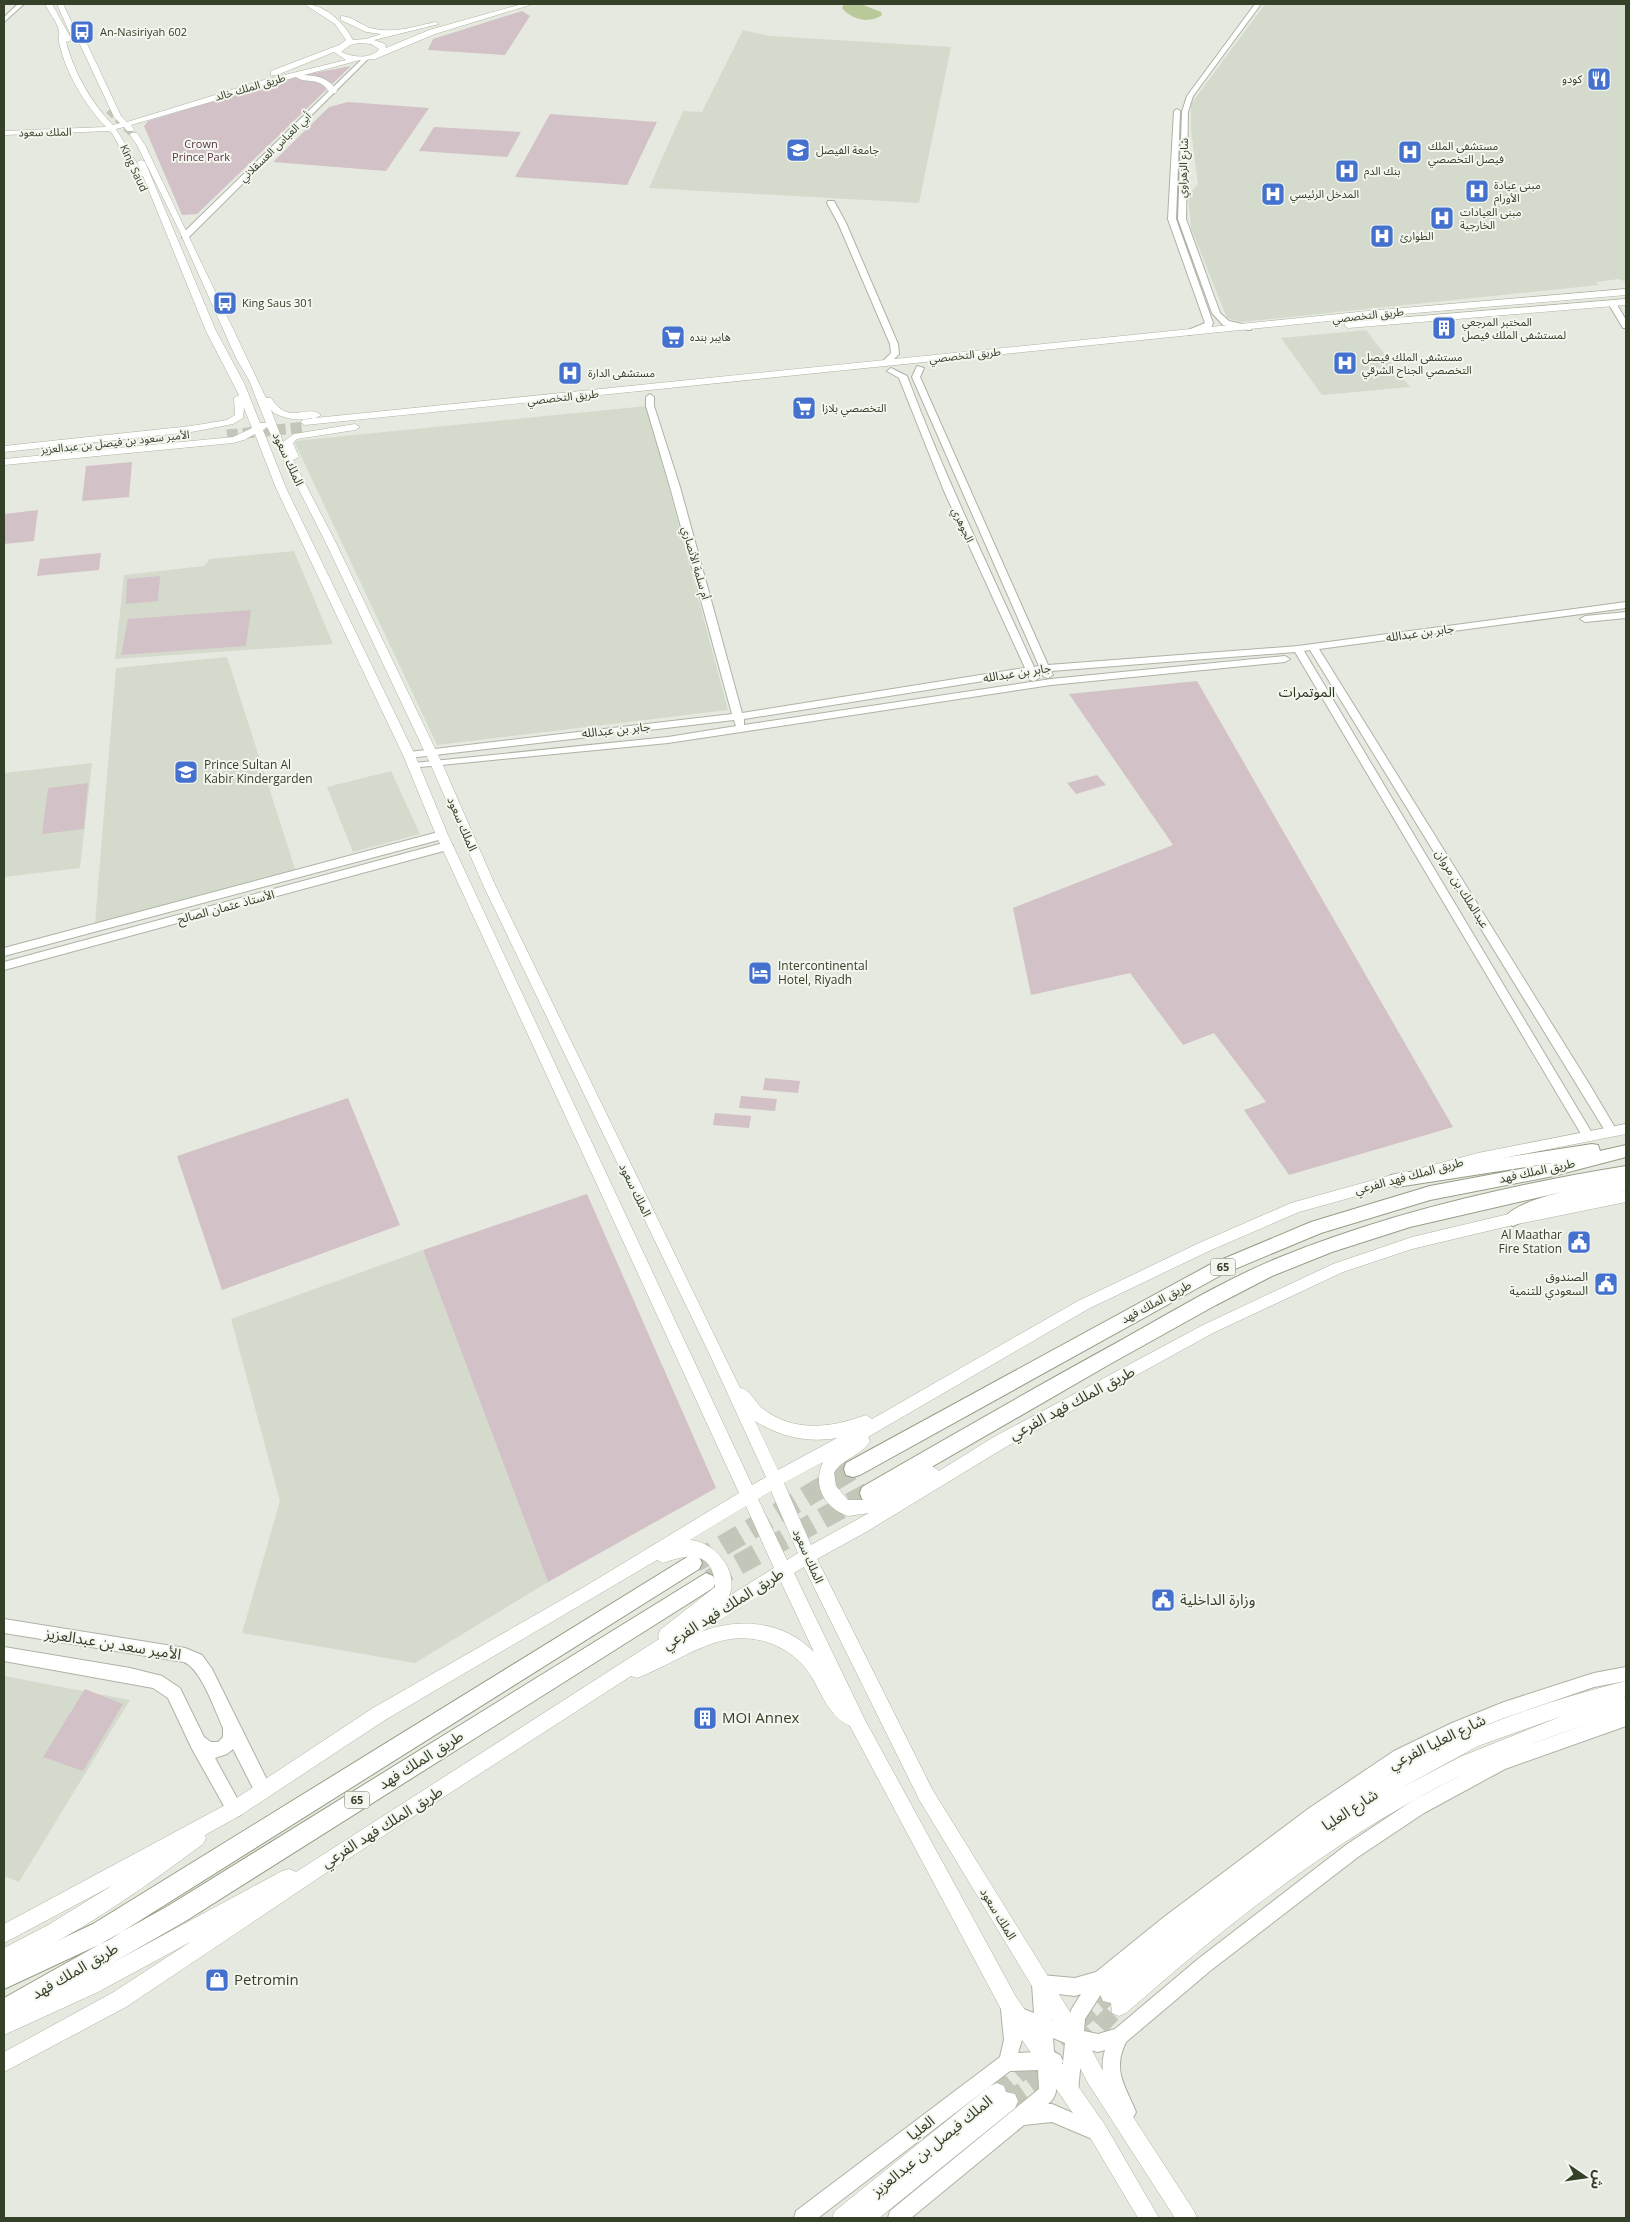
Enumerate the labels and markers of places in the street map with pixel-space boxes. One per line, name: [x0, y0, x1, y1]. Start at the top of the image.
bus stop icon: An-Nasiriyah 602: [69, 19, 95, 45]
place label: An-Nasiriyah 602: [100, 24, 187, 39]
restaurant icon: كودو: [1586, 66, 1612, 92]
place label: كودو: [1562, 71, 1582, 86]
school or university icon: جامعة الفيصل: [785, 137, 811, 163]
place label: مستشفى الملك فيصل التخصصي: [1428, 138, 1504, 169]
hospital icon: مستشفى الملك فيصل التخصصي: [1397, 139, 1423, 165]
place label: جامعة الفيصل: [816, 142, 879, 157]
hospital icon: بنك الدم: [1334, 158, 1360, 184]
place label: بنك الدم: [1364, 163, 1400, 179]
place label: مبنى عيادة الأورام: [1494, 177, 1541, 206]
hospital icon: مبنى عيادة الأورام: [1464, 178, 1490, 204]
hospital icon: المدخل الرئيسي: [1260, 181, 1286, 207]
place label: المدخل الرئيسي: [1290, 186, 1359, 204]
place label: مبنى العيادات الخارجية: [1460, 204, 1522, 232]
hospital icon: مبنى العيادات الخارجية: [1429, 205, 1455, 231]
hospital icon: الطوارئ: [1369, 223, 1395, 249]
place label: الطوارئ: [1400, 228, 1434, 243]
bus stop icon: King Saus 301: [212, 290, 238, 316]
place label: King Saus 301: [242, 295, 313, 310]
place label: المختبر المرجعي لمستشفى الملك فيصل: [1462, 314, 1566, 342]
building icon: المختبر المرجعي لمستشفى الملك فيصل: [1431, 315, 1457, 341]
supermarket icon: هايبر بنده: [660, 324, 686, 350]
place label: هايبر بنده: [690, 329, 731, 344]
place label: مستشفى الملك فيصل التخصصي الجناح الشرقي: [1362, 349, 1472, 380]
hospital icon: مستشفى الملك فيصل التخصصي الجناح الشرقي: [1332, 350, 1358, 376]
hospital icon: مستشفى الدارة: [557, 360, 583, 386]
place label: مستشفى الدارة: [588, 365, 655, 380]
supermarket icon: التخصصي بلازا: [791, 395, 817, 421]
place label: التخصصي بلازا: [822, 400, 886, 418]
place label: Prince Sultan Al Kabir Kindergarden: [204, 756, 313, 787]
school or university icon: Prince Sultan Al Kabir Kindergarden: [173, 759, 199, 785]
place label: Intercontinental Hotel, Riyadh: [778, 957, 868, 988]
hotel icon: Intercontinental Hotel, Riyadh: [747, 960, 773, 986]
place label: Al Maathar Fire Station: [1499, 1226, 1562, 1257]
public building icon: Al Maathar Fire Station: [1566, 1229, 1592, 1255]
place label: الصندوق السعودي للتنمية: [1509, 1268, 1588, 1301]
public building icon: الصندوق السعودي للتنمية: [1593, 1271, 1619, 1297]
public building icon: وزارة الداخلية: [1150, 1587, 1176, 1613]
place label: وزارة الداخلية: [1180, 1589, 1256, 1609]
building icon: MOI Annex: [692, 1705, 718, 1731]
place label: MOI Annex: [722, 1707, 800, 1727]
shop icon: Petromin: [204, 1967, 230, 1993]
place label: Petromin: [234, 1969, 299, 1989]

